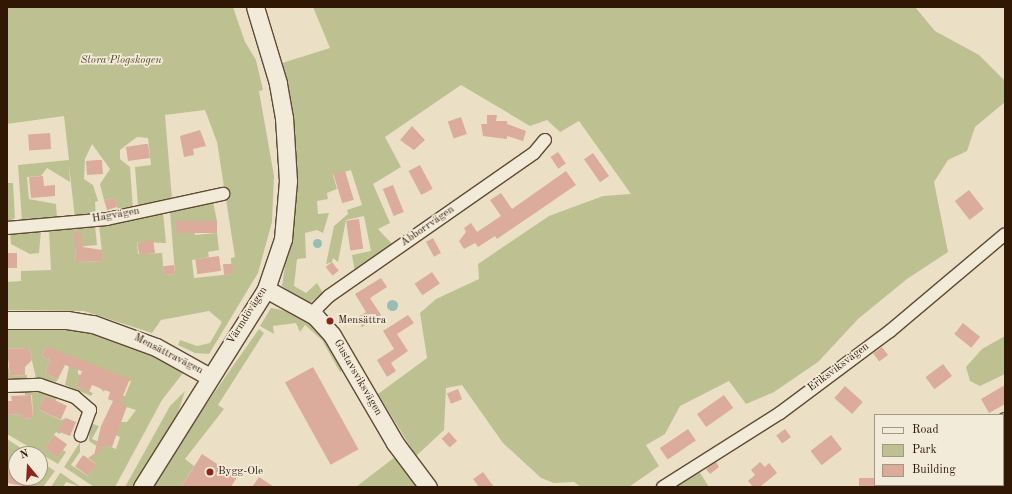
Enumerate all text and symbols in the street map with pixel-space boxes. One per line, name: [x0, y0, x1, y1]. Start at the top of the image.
park label: Stora Plogskogen: [80, 54, 162, 68]
street label: Abborrvägen: [399, 204, 457, 250]
street label: Hagvägen: [91, 205, 141, 227]
street label: Värmdövägen: [225, 285, 271, 347]
place label: Mensättra: [338, 314, 386, 328]
marker: Mensättra: [325, 316, 335, 326]
street label: Mensättravägen: [131, 332, 205, 378]
street label: Gustavsviksvägen: [330, 338, 384, 418]
street label: Eriksviksvägen: [806, 341, 872, 395]
legend: [874, 414, 1004, 486]
text: Road: [912, 424, 939, 436]
text: Park: [912, 444, 937, 456]
north arrow: [8, 446, 48, 486]
text: N: [19, 449, 30, 462]
text: Building: [912, 464, 956, 476]
place label: Bygg-Ole: [218, 465, 263, 479]
marker: Bygg-Ole: [205, 467, 215, 477]

